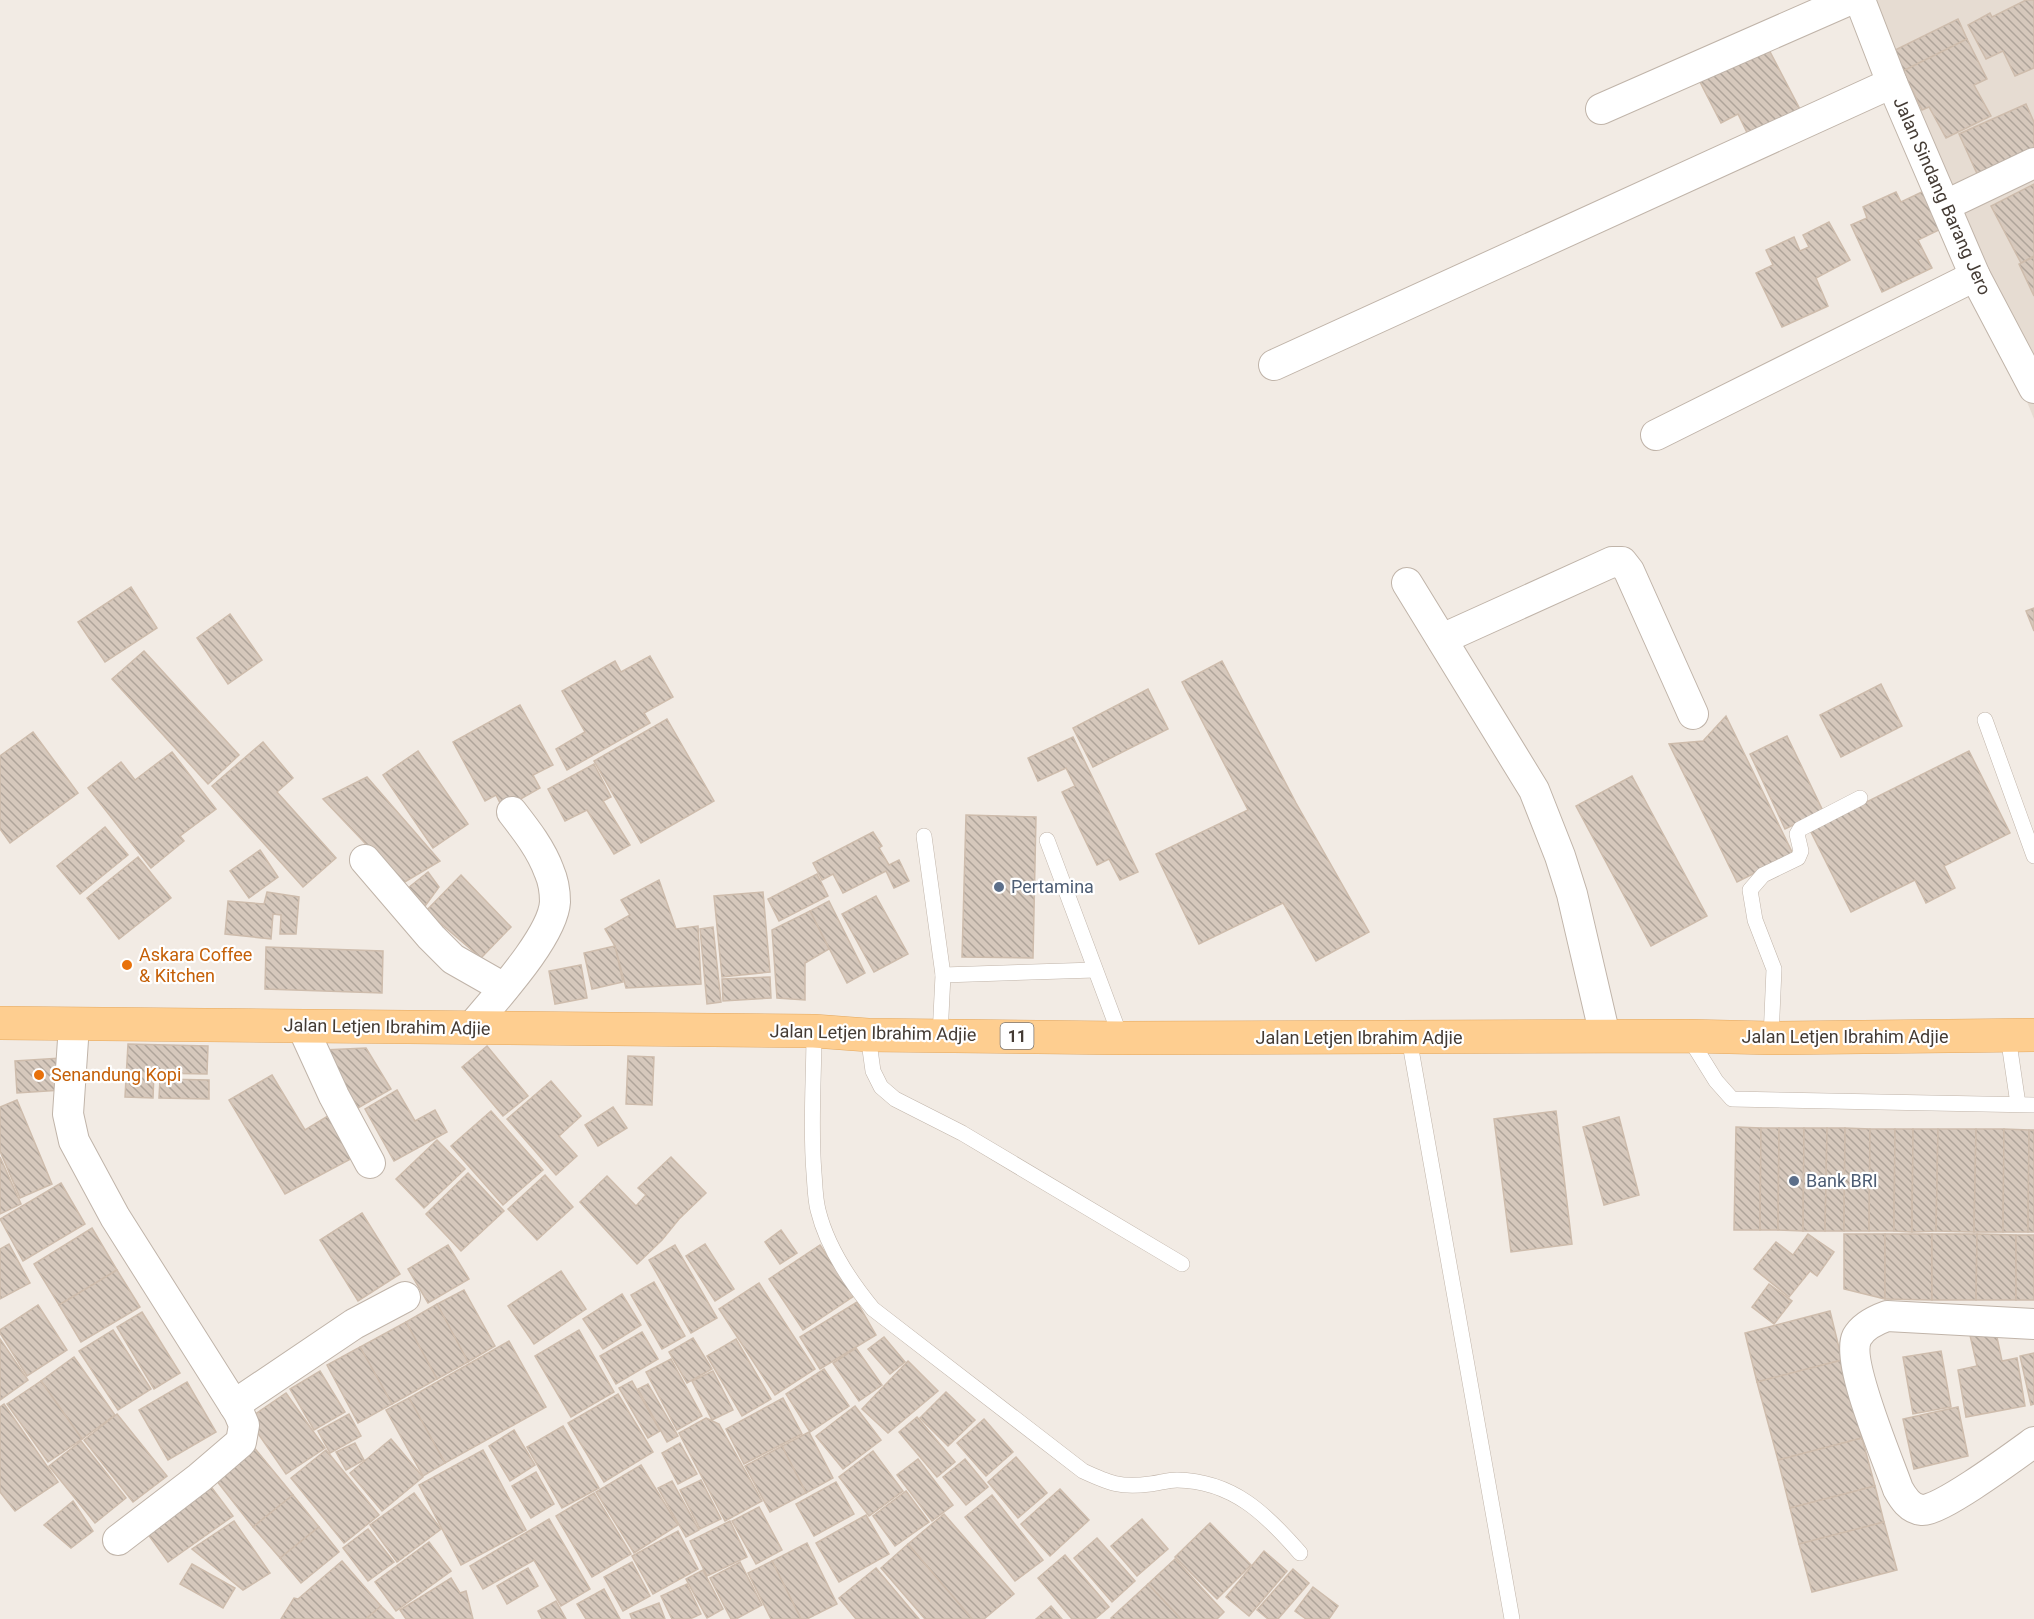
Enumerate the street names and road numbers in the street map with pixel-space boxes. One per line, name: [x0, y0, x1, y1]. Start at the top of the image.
street label: Jalan Sindang Barang Jero: [1889, 94, 1996, 298]
street label: Jalan Letjen Ibrahim Adjie: [283, 1014, 491, 1039]
street label: Jalan Letjen Ibrahim Adjie: [769, 1020, 977, 1045]
road number: 11: [1000, 1023, 1034, 1049]
street label: Jalan Letjen Ibrahim Adjie: [1742, 1026, 1948, 1047]
street label: Jalan Letjen Ibrahim Adjie: [1256, 1027, 1462, 1048]

